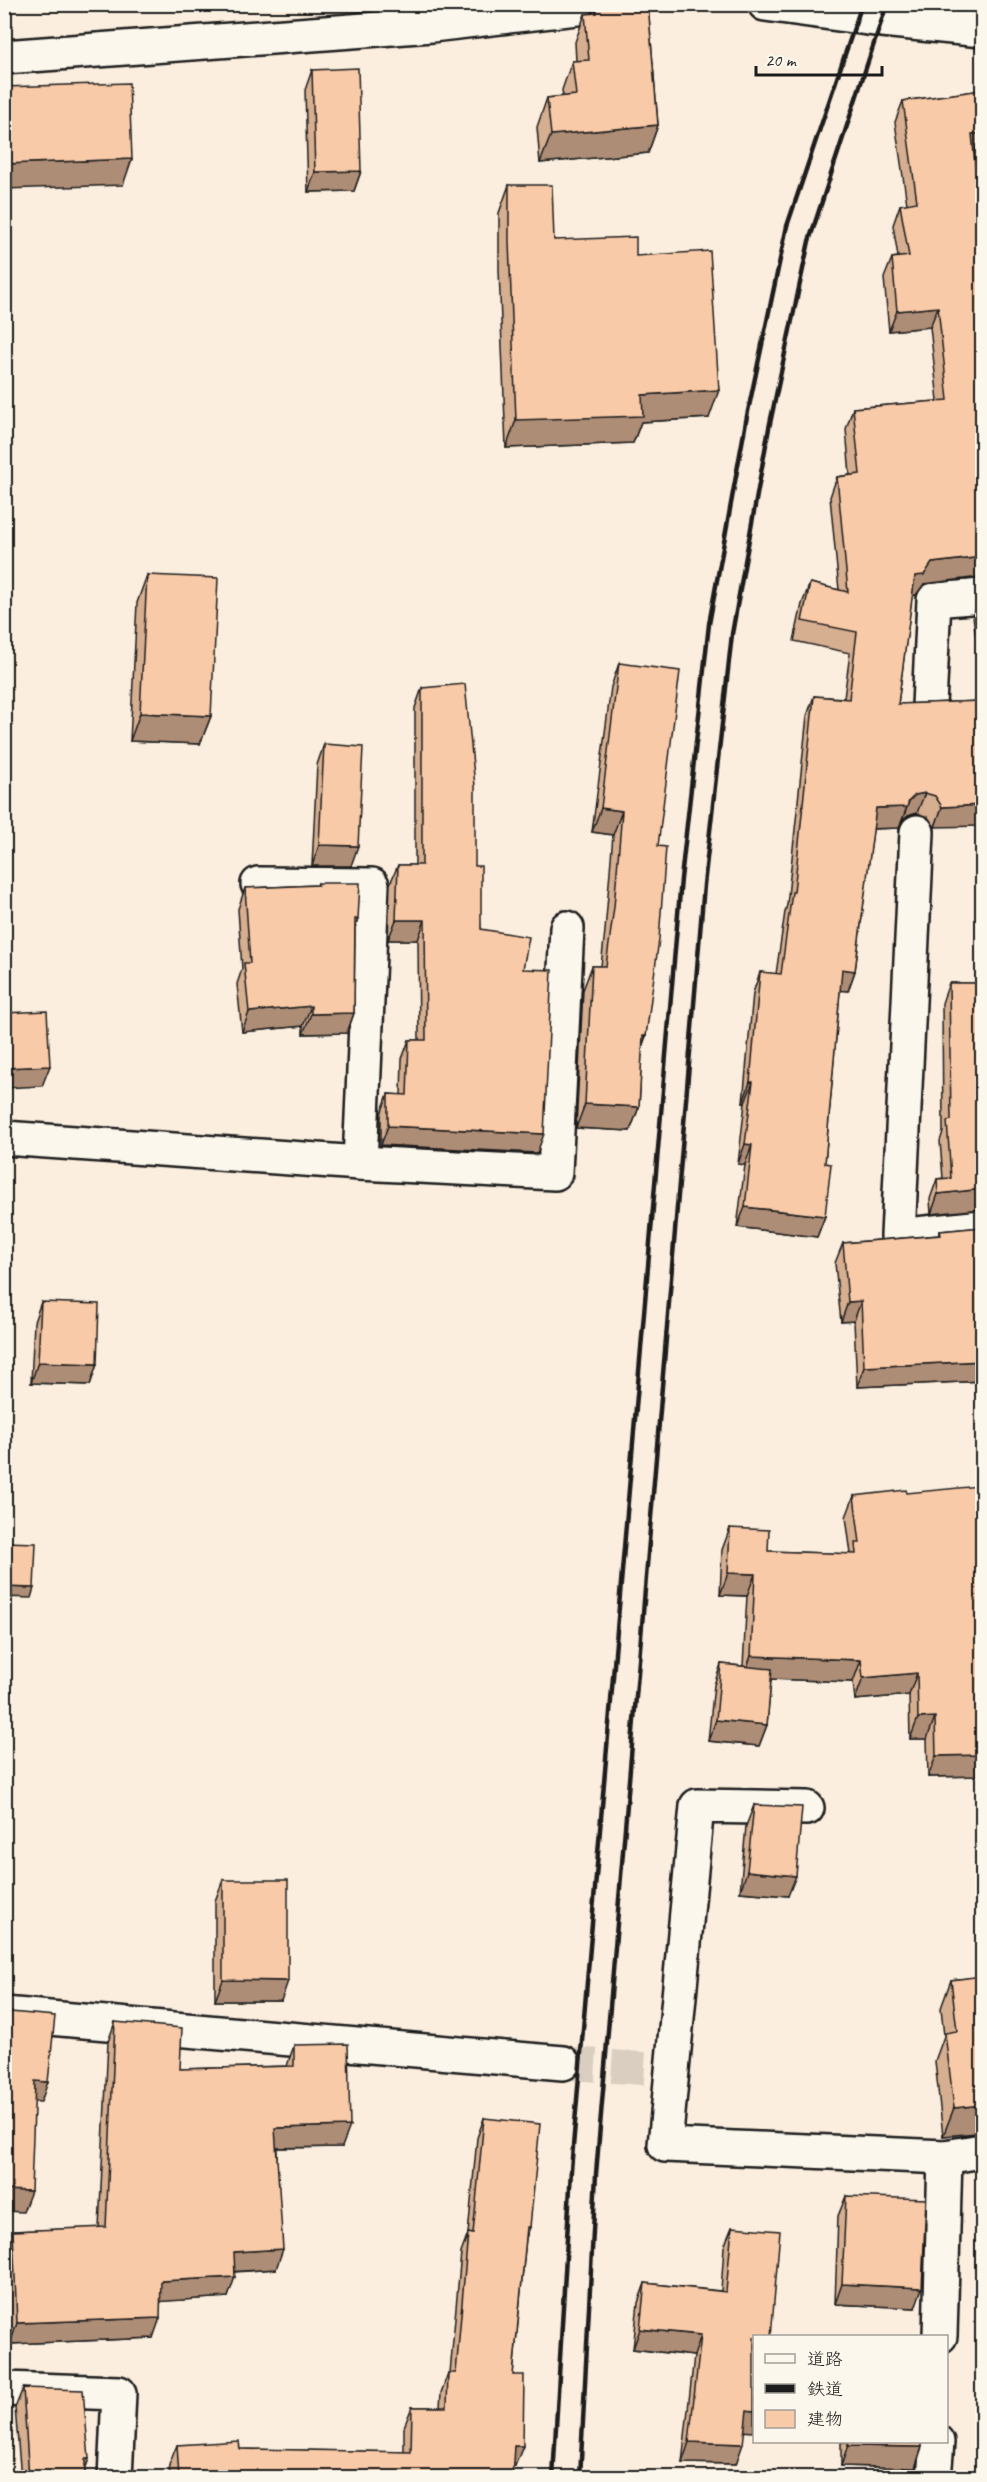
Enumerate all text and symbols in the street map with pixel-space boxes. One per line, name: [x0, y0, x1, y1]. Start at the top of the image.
scale bar: [756, 39, 882, 77]
text: 20 m: [765, 49, 798, 71]
legend: [753, 2335, 948, 2443]
text: 道路: [807, 2348, 843, 2370]
text: 鉄道: [807, 2378, 843, 2400]
text: 建物: [807, 2408, 843, 2430]

